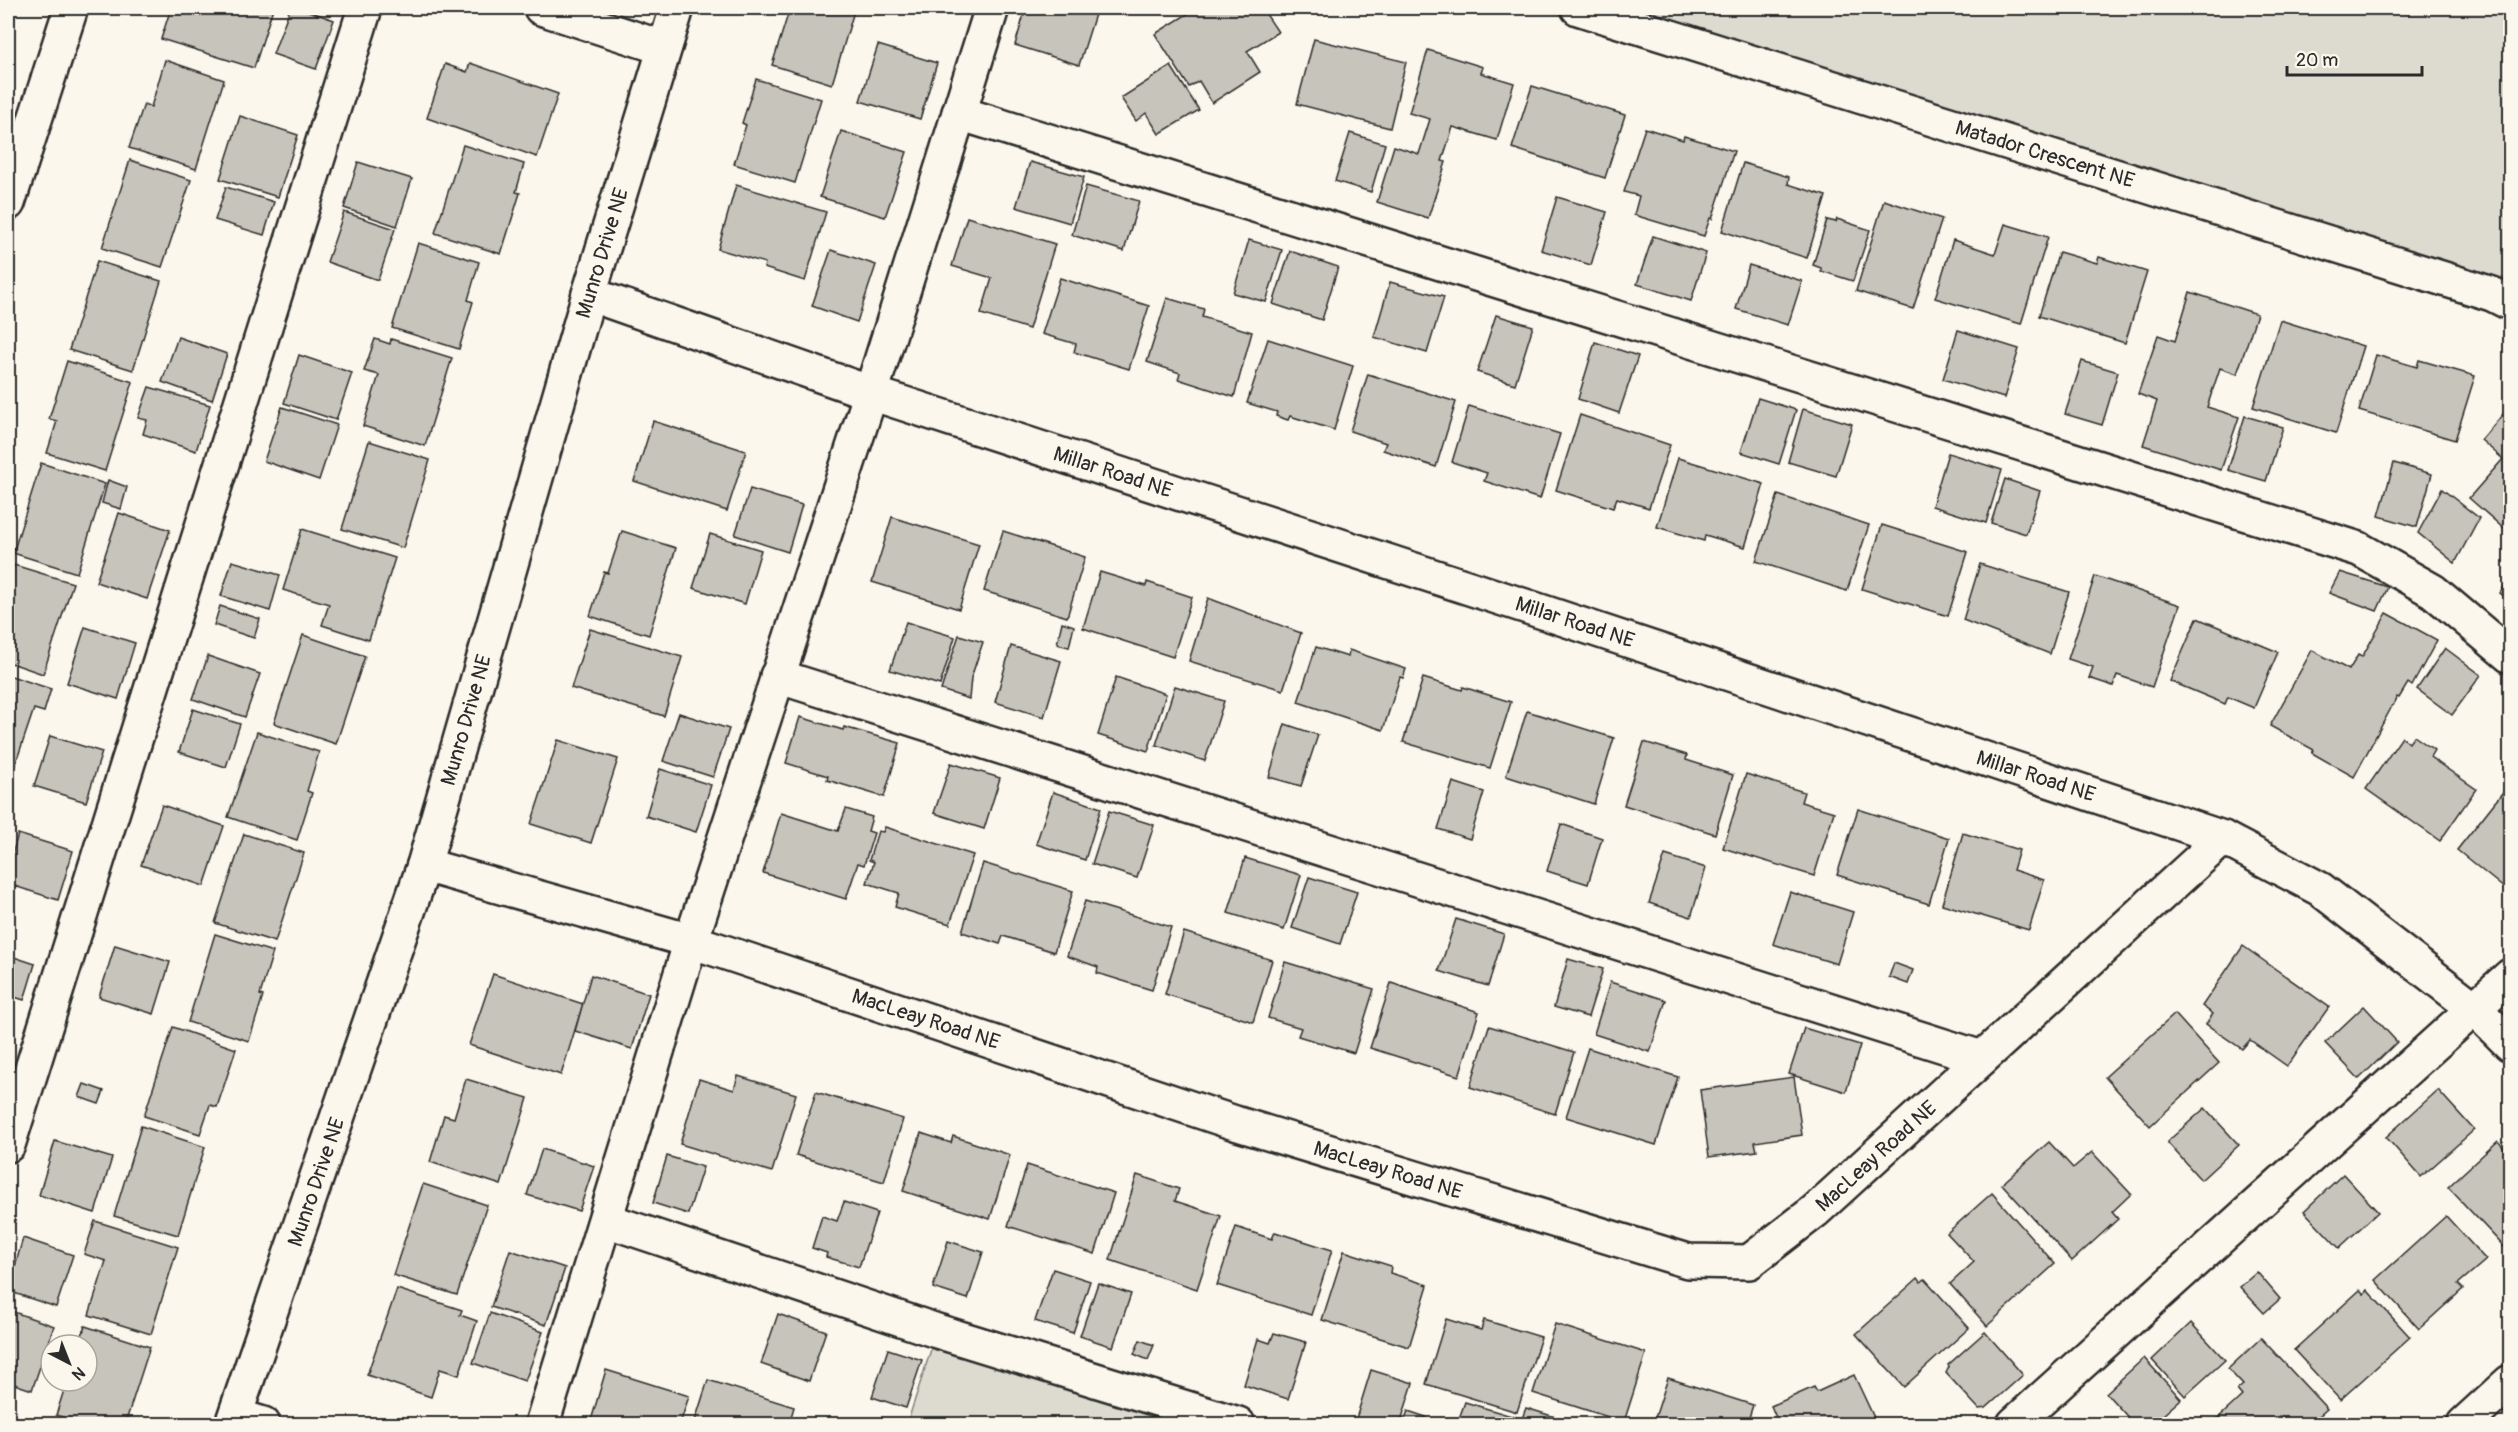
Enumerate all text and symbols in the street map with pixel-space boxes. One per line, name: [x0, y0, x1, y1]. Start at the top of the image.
scale bar: [2287, 39, 2422, 77]
text: 20 m: [2296, 49, 2338, 72]
street label: Matador Crescent NE: [1952, 114, 2138, 195]
street label: Munro Drive NE: [570, 185, 635, 322]
street label: Millar Road NE: [1050, 441, 1176, 504]
street label: Millar Road NE: [1512, 591, 1638, 654]
street label: Munro Drive NE: [435, 651, 498, 789]
street label: Millar Road NE: [1973, 745, 2099, 808]
street label: MacLeay Road NE: [848, 983, 1003, 1056]
street label: MacLeay Road NE: [1810, 1095, 1943, 1218]
street label: Munro Drive NE: [282, 1114, 351, 1250]
street label: MacLeay Road NE: [1310, 1135, 1466, 1206]
north arrow: [39, 1333, 99, 1393]
text: N: [68, 1362, 89, 1385]

